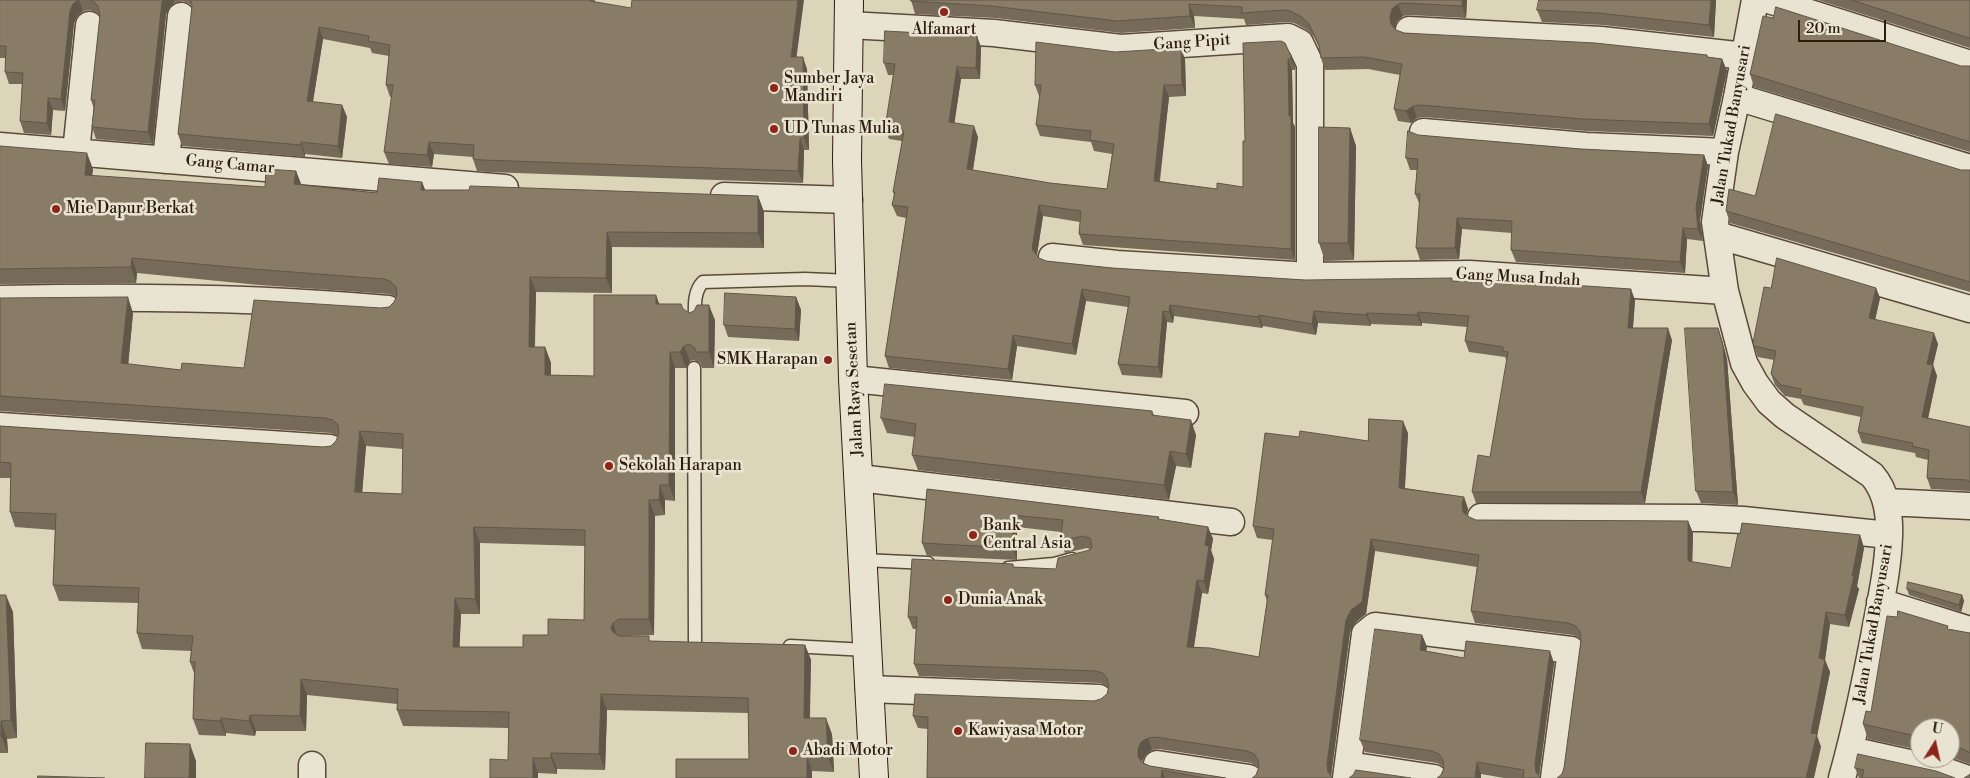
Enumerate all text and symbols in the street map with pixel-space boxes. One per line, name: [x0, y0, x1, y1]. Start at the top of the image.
marker: Alfamart: [938, 6, 950, 18]
scale bar: [1800, 10, 1888, 42]
text: 20 m: [1806, 19, 1841, 38]
place label: Alfamart: [912, 20, 976, 40]
street label: Gang Pipit: [1153, 31, 1231, 55]
street label: Jalan Tukad Banyusari: [1708, 43, 1756, 207]
place label: Sumber Jaya Mandiri: [784, 69, 874, 107]
marker: Sumber Jaya Mandiri: [768, 82, 780, 94]
place label: UD Tunas Mulia: [784, 119, 900, 139]
marker: UD Tunas Mulia: [768, 123, 780, 135]
street label: Gang Camar: [185, 152, 275, 178]
place label: Mie Dapur Berkat: [66, 199, 195, 219]
marker: Mie Dapur Berkat: [50, 203, 62, 215]
street label: Gang Musa Indah: [1455, 265, 1581, 291]
street label: Jalan Raya Sesetan: [842, 321, 868, 457]
place label: SMK Harapan: [717, 350, 818, 370]
marker: SMK Harapan: [822, 354, 834, 366]
place label: Sekolah Harapan: [619, 456, 742, 476]
marker: Sekolah Harapan: [603, 460, 615, 472]
place label: Bank Central Asia: [983, 516, 1072, 554]
marker: Bank Central Asia: [967, 529, 979, 541]
street label: Jalan Tukad Banyusari: [1850, 542, 1898, 706]
place label: Dunia Anak: [958, 590, 1043, 610]
marker: Dunia Anak: [942, 594, 954, 606]
north arrow: [1910, 718, 1960, 768]
text: U: [1931, 719, 1944, 739]
place label: Kawiyasa Motor: [968, 721, 1083, 741]
marker: Kawiyasa Motor: [952, 725, 964, 737]
place label: Abadi Motor: [803, 741, 893, 761]
marker: Abadi Motor: [787, 745, 799, 757]

